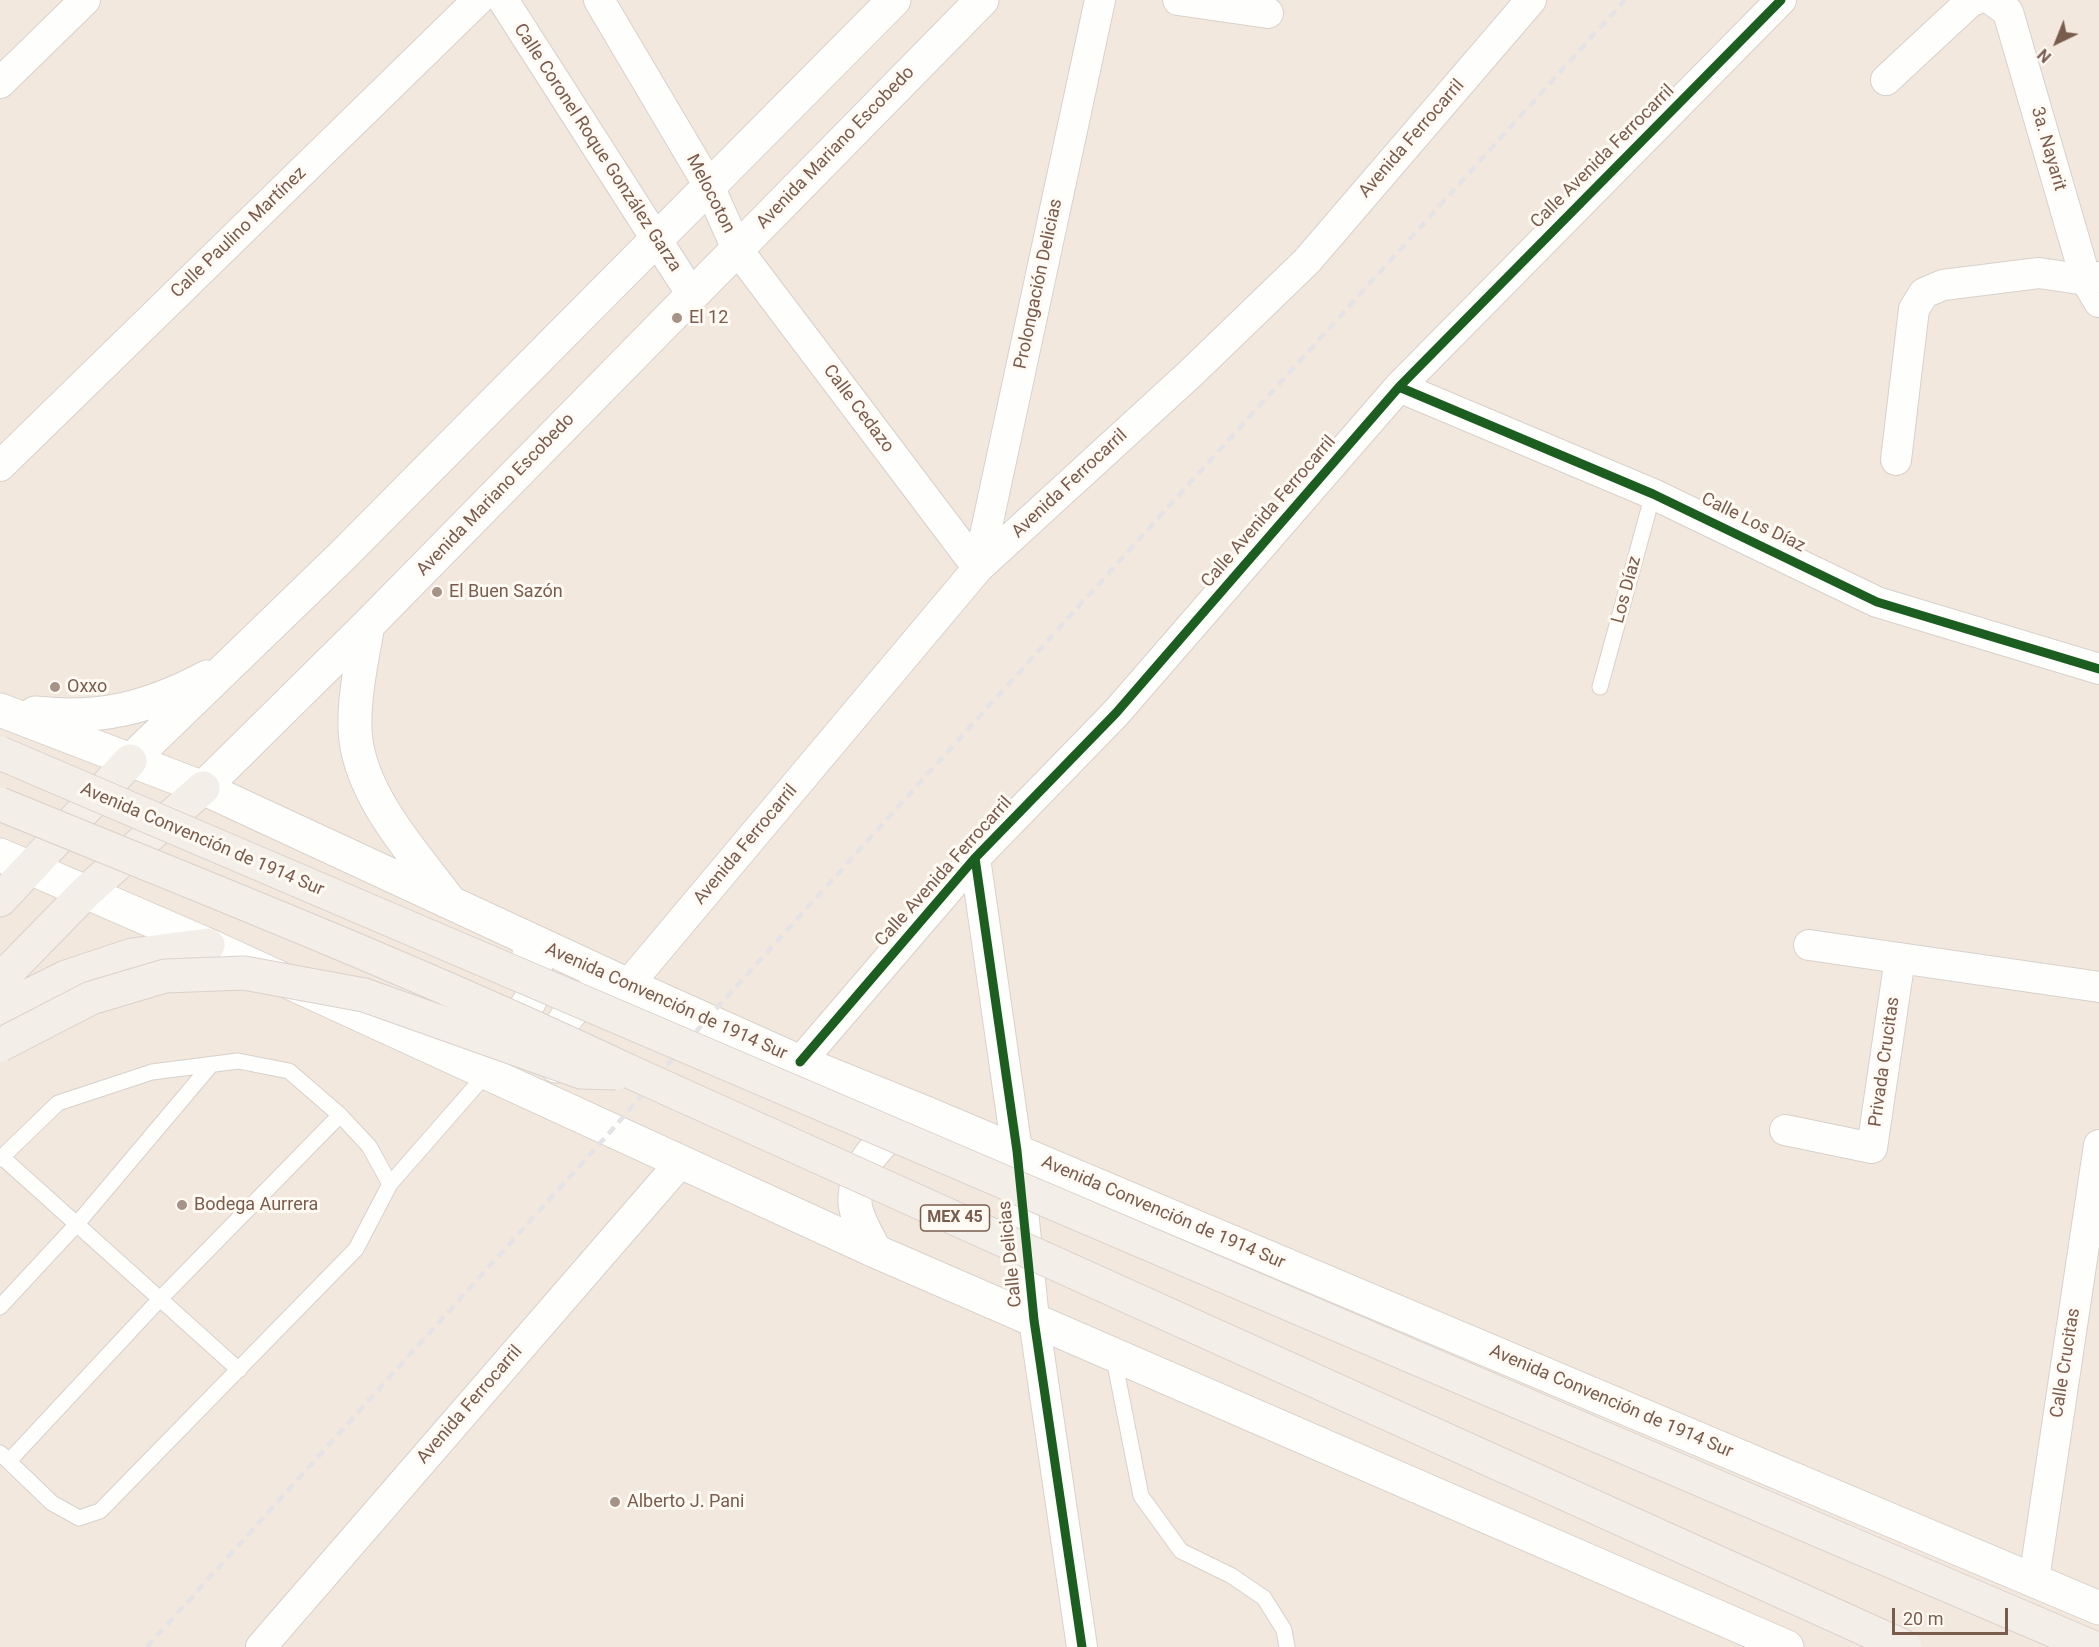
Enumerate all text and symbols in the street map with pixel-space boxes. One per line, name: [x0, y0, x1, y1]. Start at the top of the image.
north arrow: [2027, 12, 2087, 72]
street label: Calle Coronel Roque González Garza: [509, 20, 685, 276]
text: N: [2034, 45, 2055, 66]
street label: Avenida Mariano Escobedo: [753, 62, 919, 234]
street label: Avenida Ferrocarril: [1355, 75, 1469, 203]
street label: Calle Avenida Ferrocarril: [1527, 81, 1679, 233]
street label: 3a. Nayarit: [2026, 105, 2070, 193]
street label: Melocoton: [681, 151, 739, 237]
street label: Calle Paulino Martínez: [167, 163, 311, 303]
street label: Prolongación Delicias: [1010, 197, 1068, 371]
place label: El 12: [689, 307, 728, 329]
marker: El 12: [670, 311, 684, 325]
street label: Calle Cedazo: [818, 361, 898, 457]
street label: Avenida Mariano Escobedo: [413, 409, 579, 581]
street label: Avenida Ferrocarril: [1008, 425, 1132, 543]
street label: Calle Avenida Ferrocarril: [1197, 432, 1341, 592]
street label: Calle Los Díaz: [1697, 489, 1809, 557]
street label: Los Díaz: [1608, 554, 1646, 626]
place label: El Buen Sazón: [449, 581, 563, 603]
marker: El Buen Sazón: [430, 585, 444, 599]
place label: Oxxo: [67, 676, 107, 698]
marker: Oxxo: [48, 680, 62, 694]
street label: Avenida Convención de 1914 Sur: [77, 779, 327, 901]
street label: Avenida Ferrocarril: [690, 781, 802, 909]
street label: Calle Avenida Ferrocarril: [871, 793, 1017, 951]
street label: Avenida Convención de 1914 Sur: [542, 939, 790, 1065]
street label: Privada Crucitas: [1865, 996, 1905, 1128]
street label: Avenida Convención de 1914 Sur: [1038, 1152, 1288, 1274]
place label: Bodega Aurrera: [194, 1194, 318, 1216]
marker: Bodega Aurrera: [175, 1198, 189, 1212]
street label: Calle Delicias: [995, 1200, 1027, 1308]
road number: MEX 45: [920, 1205, 990, 1231]
street label: Calle Crucitas: [2047, 1307, 2085, 1419]
street label: Avenida Ferrocarril: [413, 1341, 527, 1469]
street label: Avenida Convención de 1914 Sur: [1486, 1341, 1736, 1463]
place label: Alberto J. Pani: [627, 1491, 744, 1513]
marker: Alberto J. Pani: [608, 1495, 622, 1509]
scale bar: [1895, 1596, 2010, 1634]
text: 20 m: [1903, 1608, 1943, 1629]

